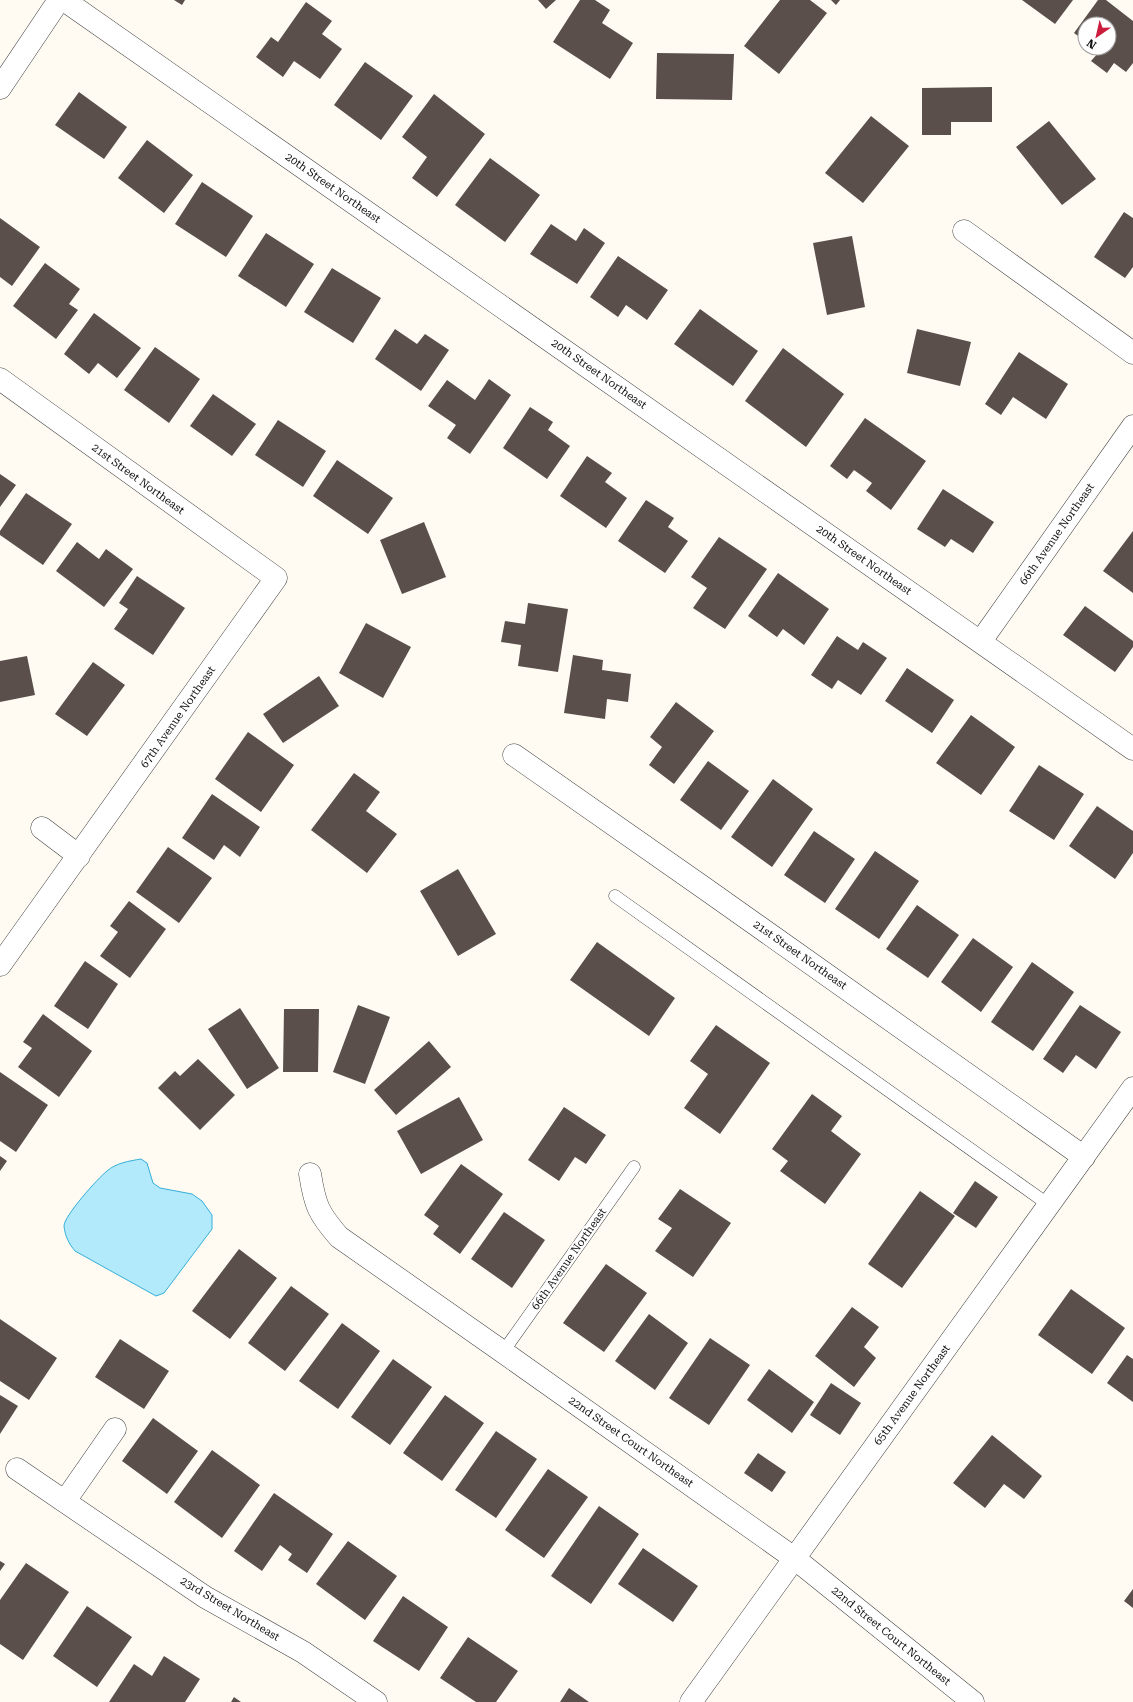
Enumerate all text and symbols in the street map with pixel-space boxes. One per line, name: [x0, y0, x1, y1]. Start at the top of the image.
north arrow: [1077, 16, 1117, 56]
text: N: [1084, 36, 1099, 52]
street label: 20th Street Northeast: [283, 150, 383, 226]
street label: 20th Street Northeast: [549, 336, 649, 412]
street label: 21st Street Northeast: [89, 441, 187, 517]
street label: 66th Avenue Northeast: [1017, 481, 1097, 587]
street label: 20th Street Northeast: [814, 522, 914, 598]
street label: 67th Avenue Northeast: [138, 664, 218, 770]
street label: 21st Street Northeast: [751, 918, 849, 992]
street label: 66th Avenue Northeast: [529, 1206, 609, 1312]
street label: 65th Avenue Northeast: [871, 1342, 953, 1448]
street label: 22nd Street Court Northeast: [566, 1394, 696, 1490]
street label: 23rd Street Northeast: [178, 1574, 282, 1644]
street label: 22nd Street Court Northeast: [829, 1584, 953, 1688]

